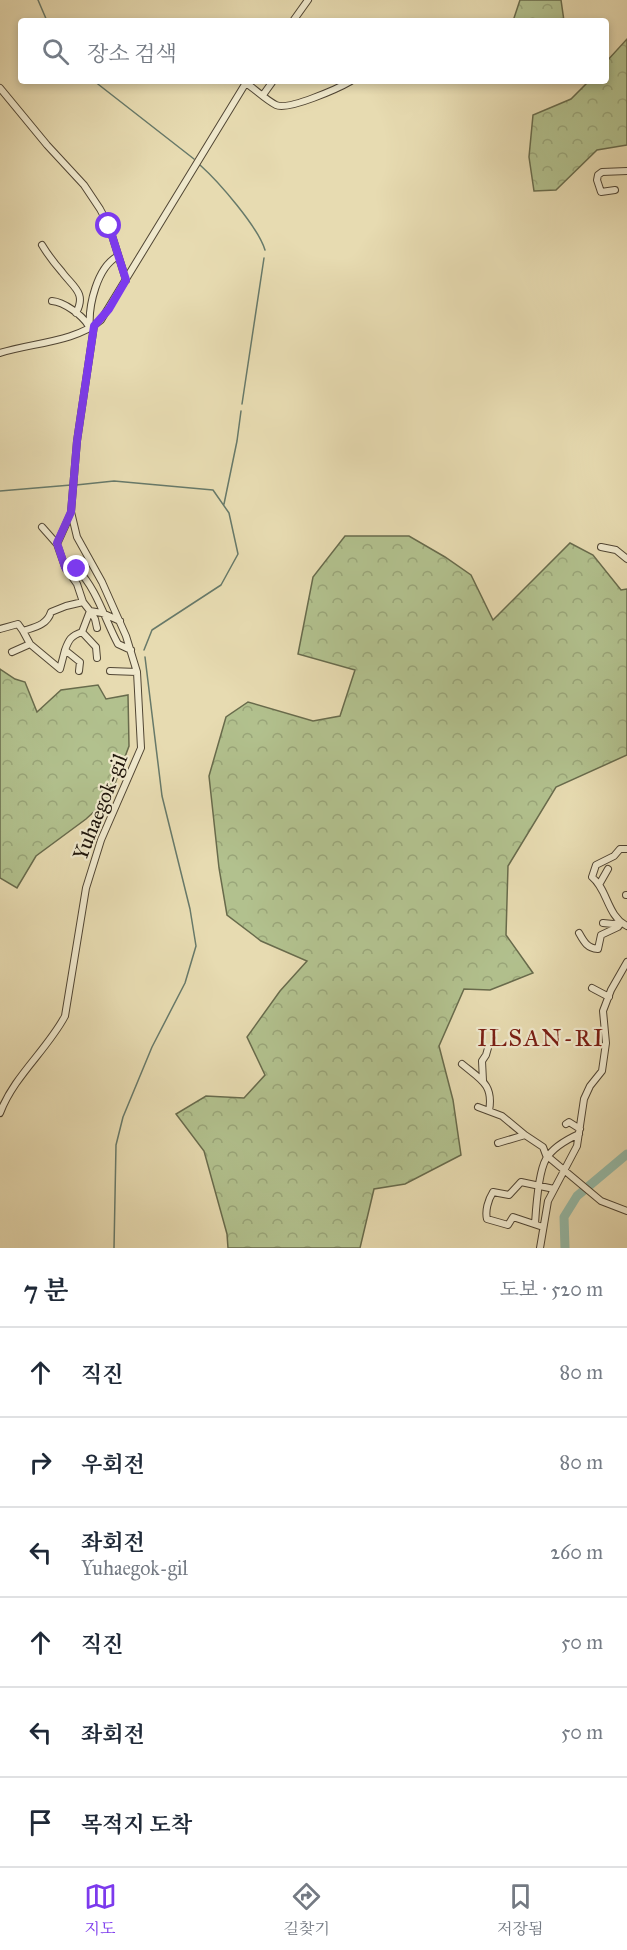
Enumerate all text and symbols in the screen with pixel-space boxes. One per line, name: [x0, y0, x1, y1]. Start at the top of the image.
search box: [18, 18, 609, 84]
icon: search: [39, 35, 72, 68]
text: 장소 검색: [87, 40, 177, 67]
route start: [95, 212, 121, 238]
route end: [63, 555, 89, 581]
street label: Yuhaegok-gil: [67, 750, 133, 864]
district label: ILSAN-RI: [477, 1023, 605, 1053]
text: 7 분: [24, 1274, 69, 1306]
text: 도보 · 520 m: [499, 1277, 603, 1301]
icon: ahead: [24, 1356, 57, 1389]
text: 80 m: [560, 1360, 603, 1384]
text: 직진: [81, 1361, 124, 1388]
icon: right: [24, 1446, 57, 1479]
text: 80 m: [560, 1450, 603, 1474]
text: 우회전: [81, 1451, 145, 1478]
text: 좌회전: [81, 1529, 145, 1556]
icon: left: [24, 1536, 57, 1569]
text: 260 m: [550, 1540, 603, 1564]
text: Yuhaegok-gil: [81, 1556, 188, 1580]
icon: ahead: [24, 1626, 57, 1659]
text: 50 m: [561, 1630, 603, 1654]
text: 직진: [81, 1631, 124, 1658]
icon: left: [24, 1716, 57, 1749]
text: 50 m: [561, 1720, 603, 1744]
text: 좌회전: [81, 1721, 145, 1748]
icon: arrive: [24, 1806, 57, 1839]
text: 목적지 도착: [81, 1811, 192, 1838]
tab: 지도: [84, 1880, 117, 1939]
tab: 길찾기: [284, 1880, 330, 1939]
tab: 저장됨: [497, 1880, 543, 1939]

